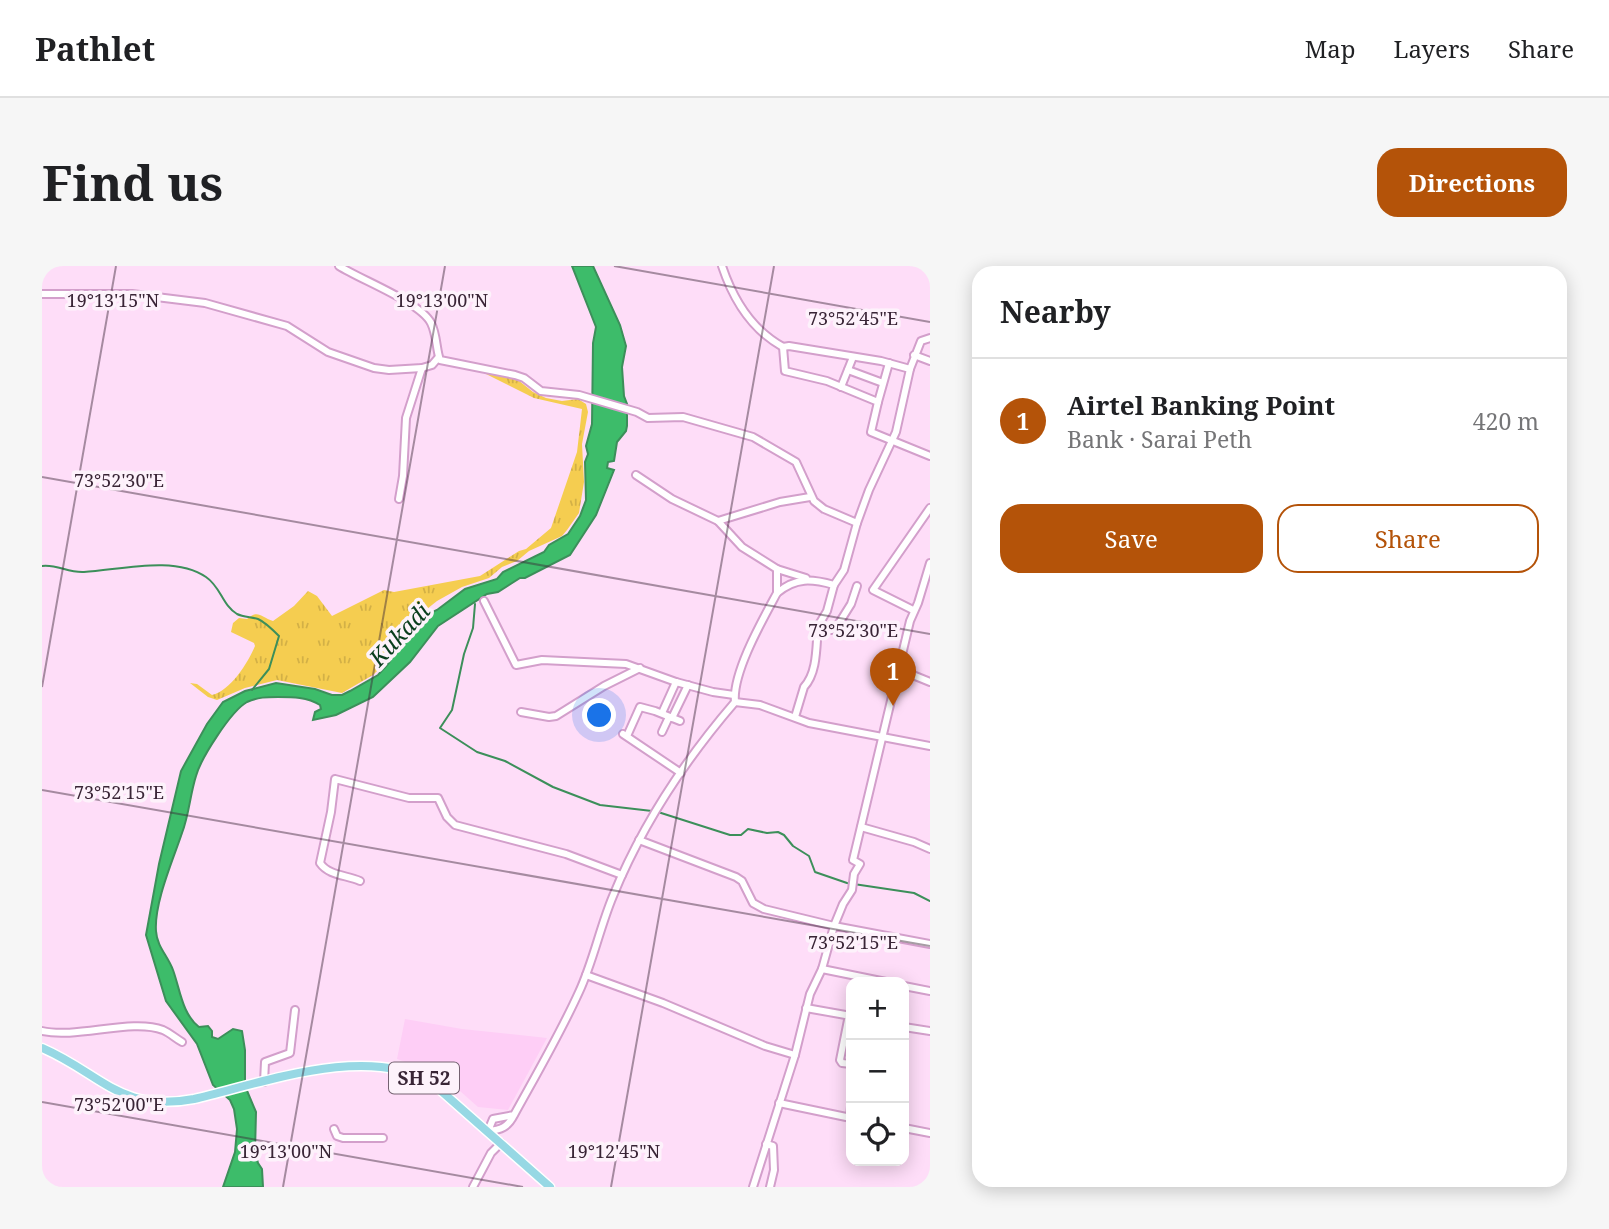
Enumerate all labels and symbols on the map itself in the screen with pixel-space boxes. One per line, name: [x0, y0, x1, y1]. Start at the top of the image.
text: 19°13'15"N: [67, 288, 160, 312]
text: 19°13'00"N: [396, 288, 489, 312]
text: 73°52'45"E: [808, 306, 898, 330]
text: 73°52'30"E: [74, 468, 164, 492]
water label: Kukadi: [361, 595, 437, 673]
text: 73°52'30"E: [808, 618, 898, 642]
pin: 1: [870, 648, 916, 706]
your location: [582, 698, 616, 732]
text: 73°52'15"E: [74, 780, 164, 804]
text: 73°52'15"E: [808, 930, 898, 954]
road number: SH 52: [389, 1062, 459, 1094]
text: 73°52'00"E: [74, 1092, 164, 1116]
text: 19°13'00"N: [240, 1139, 333, 1163]
text: 19°12'45"N: [568, 1139, 661, 1163]

